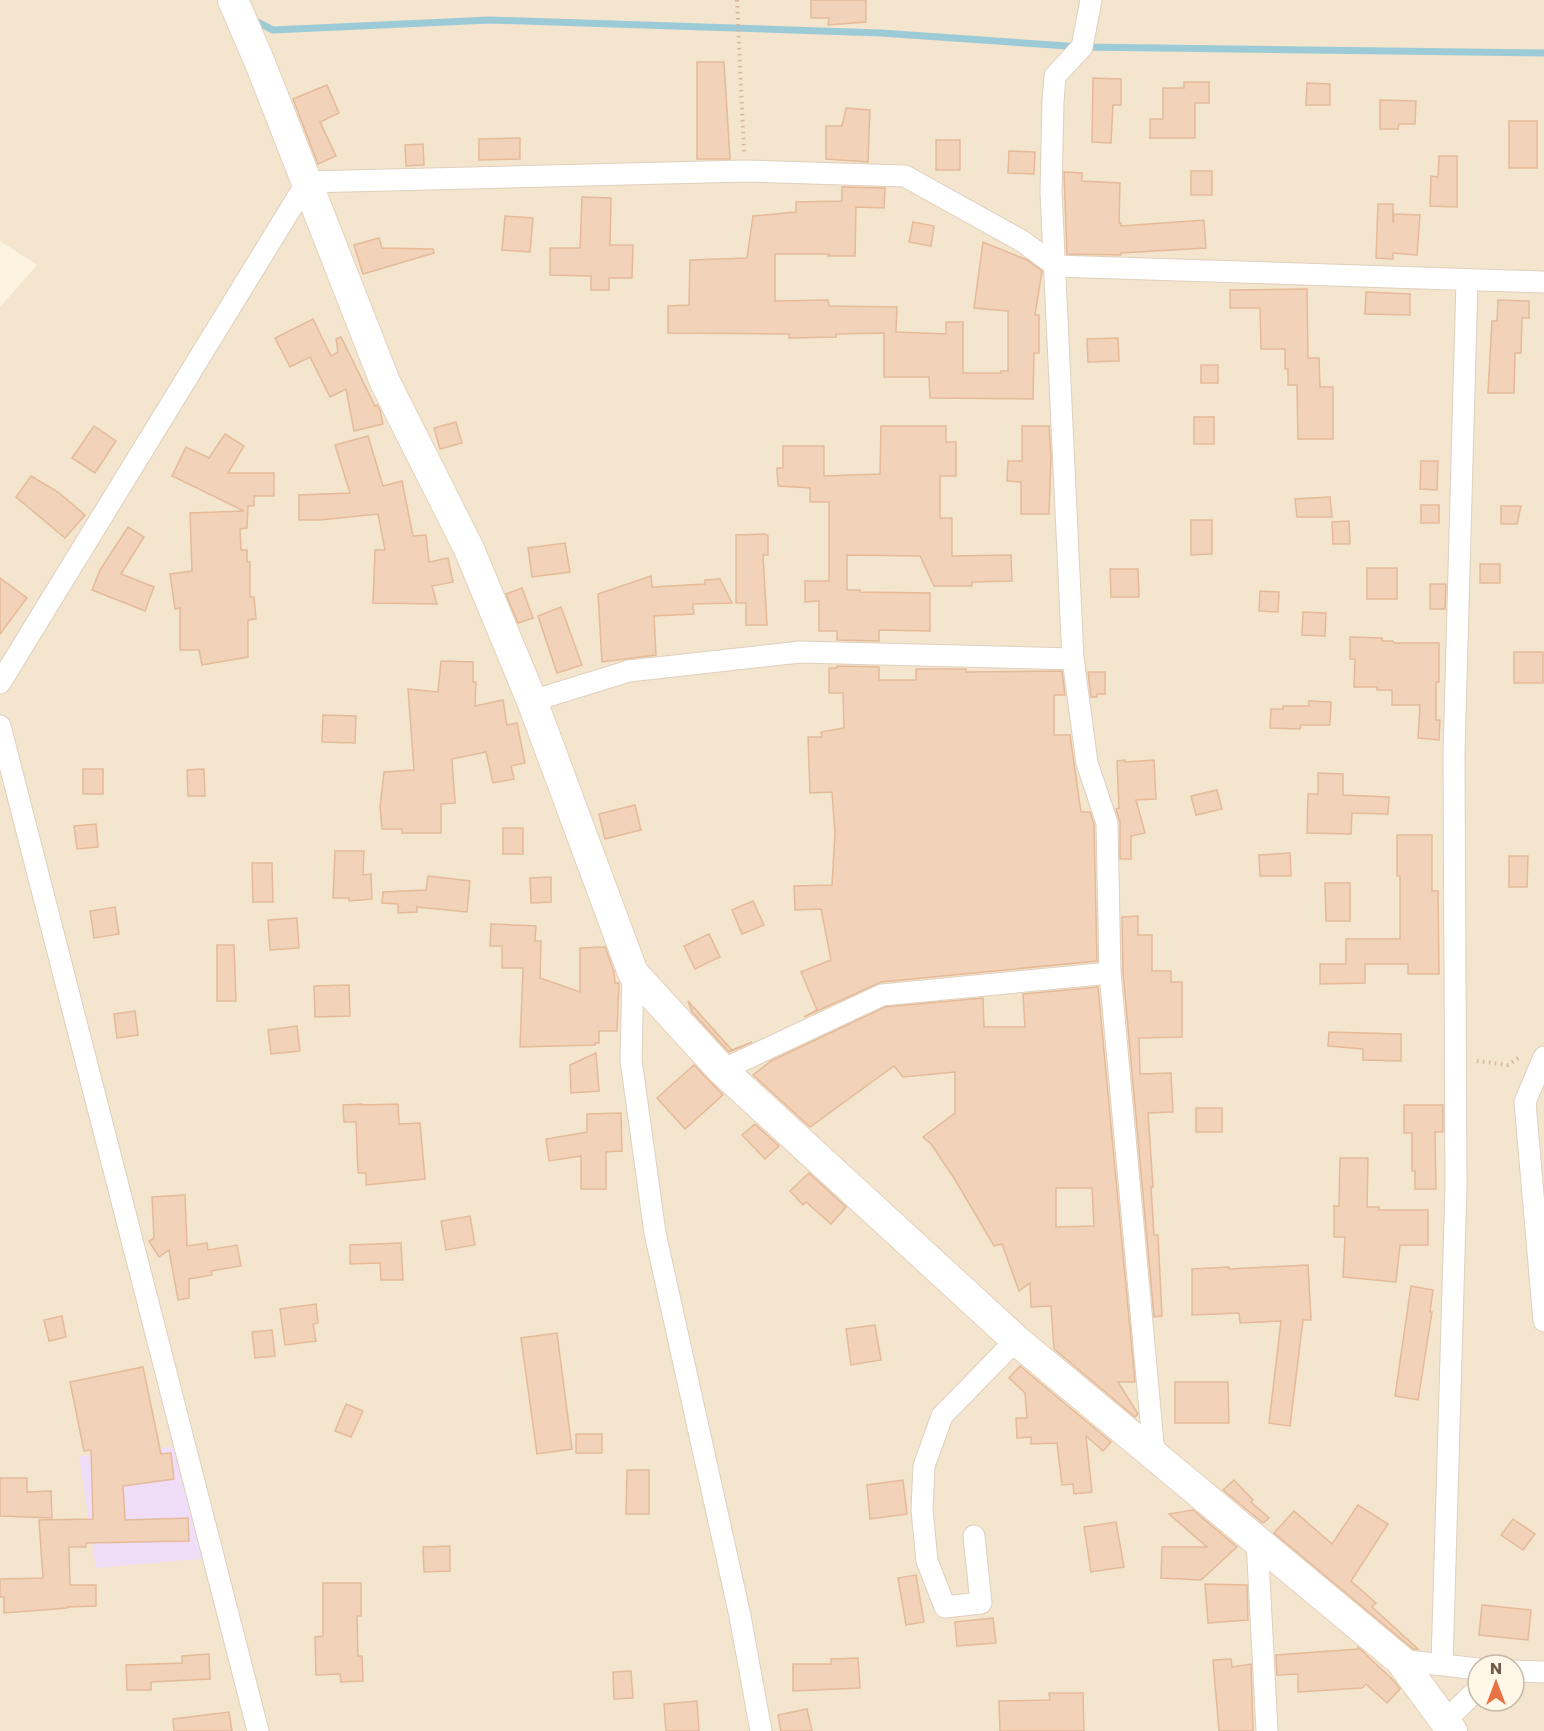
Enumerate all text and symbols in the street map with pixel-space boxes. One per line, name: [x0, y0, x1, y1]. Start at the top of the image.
north arrow: [1466, 1653, 1526, 1713]
text: N: [1490, 1657, 1502, 1680]

